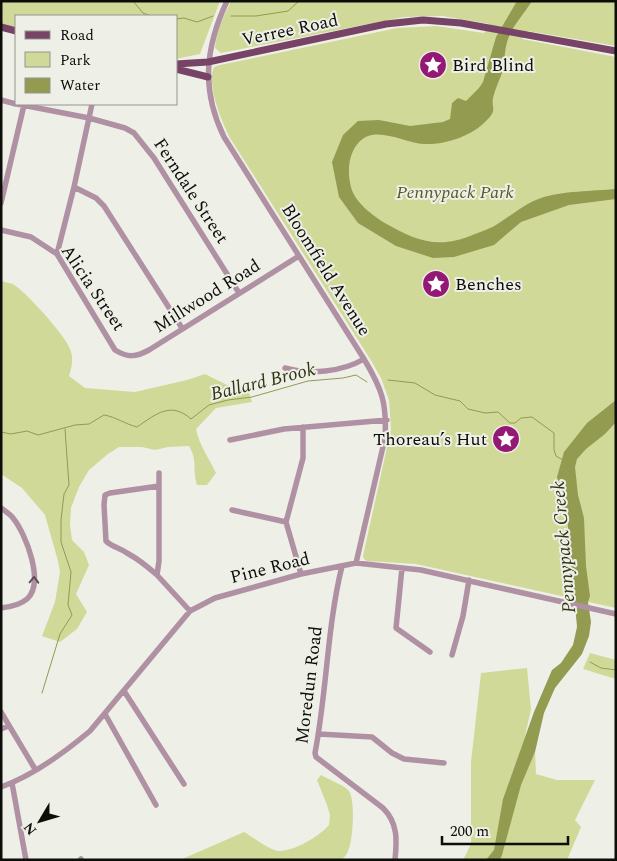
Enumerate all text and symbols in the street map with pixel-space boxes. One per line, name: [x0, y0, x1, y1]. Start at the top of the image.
street label: Verree Road: [239, 7, 341, 53]
legend: [15, 15, 178, 105]
text: Road: [60, 24, 94, 47]
text: Park: [60, 49, 91, 72]
place icon: Bird Blind: [418, 50, 448, 80]
place label: Bird Blind: [452, 52, 534, 79]
text: Water: [60, 74, 100, 97]
street label: Ferndale Street: [147, 133, 235, 249]
park label: Pennypack Park: [396, 179, 514, 206]
street label: Bloomfield Avenue: [274, 199, 378, 341]
street label: Alicia Street: [54, 239, 132, 337]
street label: Millwood Road: [148, 252, 266, 340]
place icon: Benches: [421, 269, 451, 299]
place label: Benches: [455, 271, 522, 298]
water label: Ballard Brook: [207, 355, 319, 409]
place icon: Thoreau’s Hut: [491, 424, 521, 454]
place label: Thoreau’s Hut: [373, 426, 487, 453]
water label: Pennypack Creek: [544, 480, 584, 614]
street label: Pine Road: [227, 545, 313, 591]
one-way arrow: [28, 575, 39, 583]
street label: Moredun Road: [288, 625, 330, 745]
north arrow: [15, 796, 65, 846]
scale bar: [442, 814, 568, 846]
text: N: [18, 818, 42, 840]
text: 200 m: [450, 820, 489, 843]

